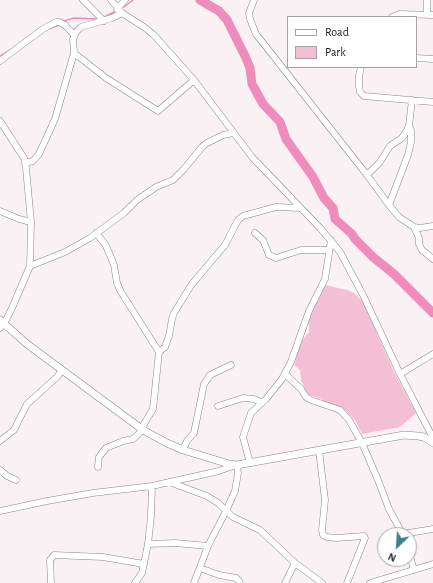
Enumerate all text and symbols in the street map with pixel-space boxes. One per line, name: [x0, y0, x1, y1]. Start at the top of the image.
legend: [287, 16, 417, 68]
text: Road: [325, 26, 349, 38]
text: Park: [325, 46, 346, 58]
north arrow: [377, 527, 417, 567]
text: N: [386, 551, 398, 564]

